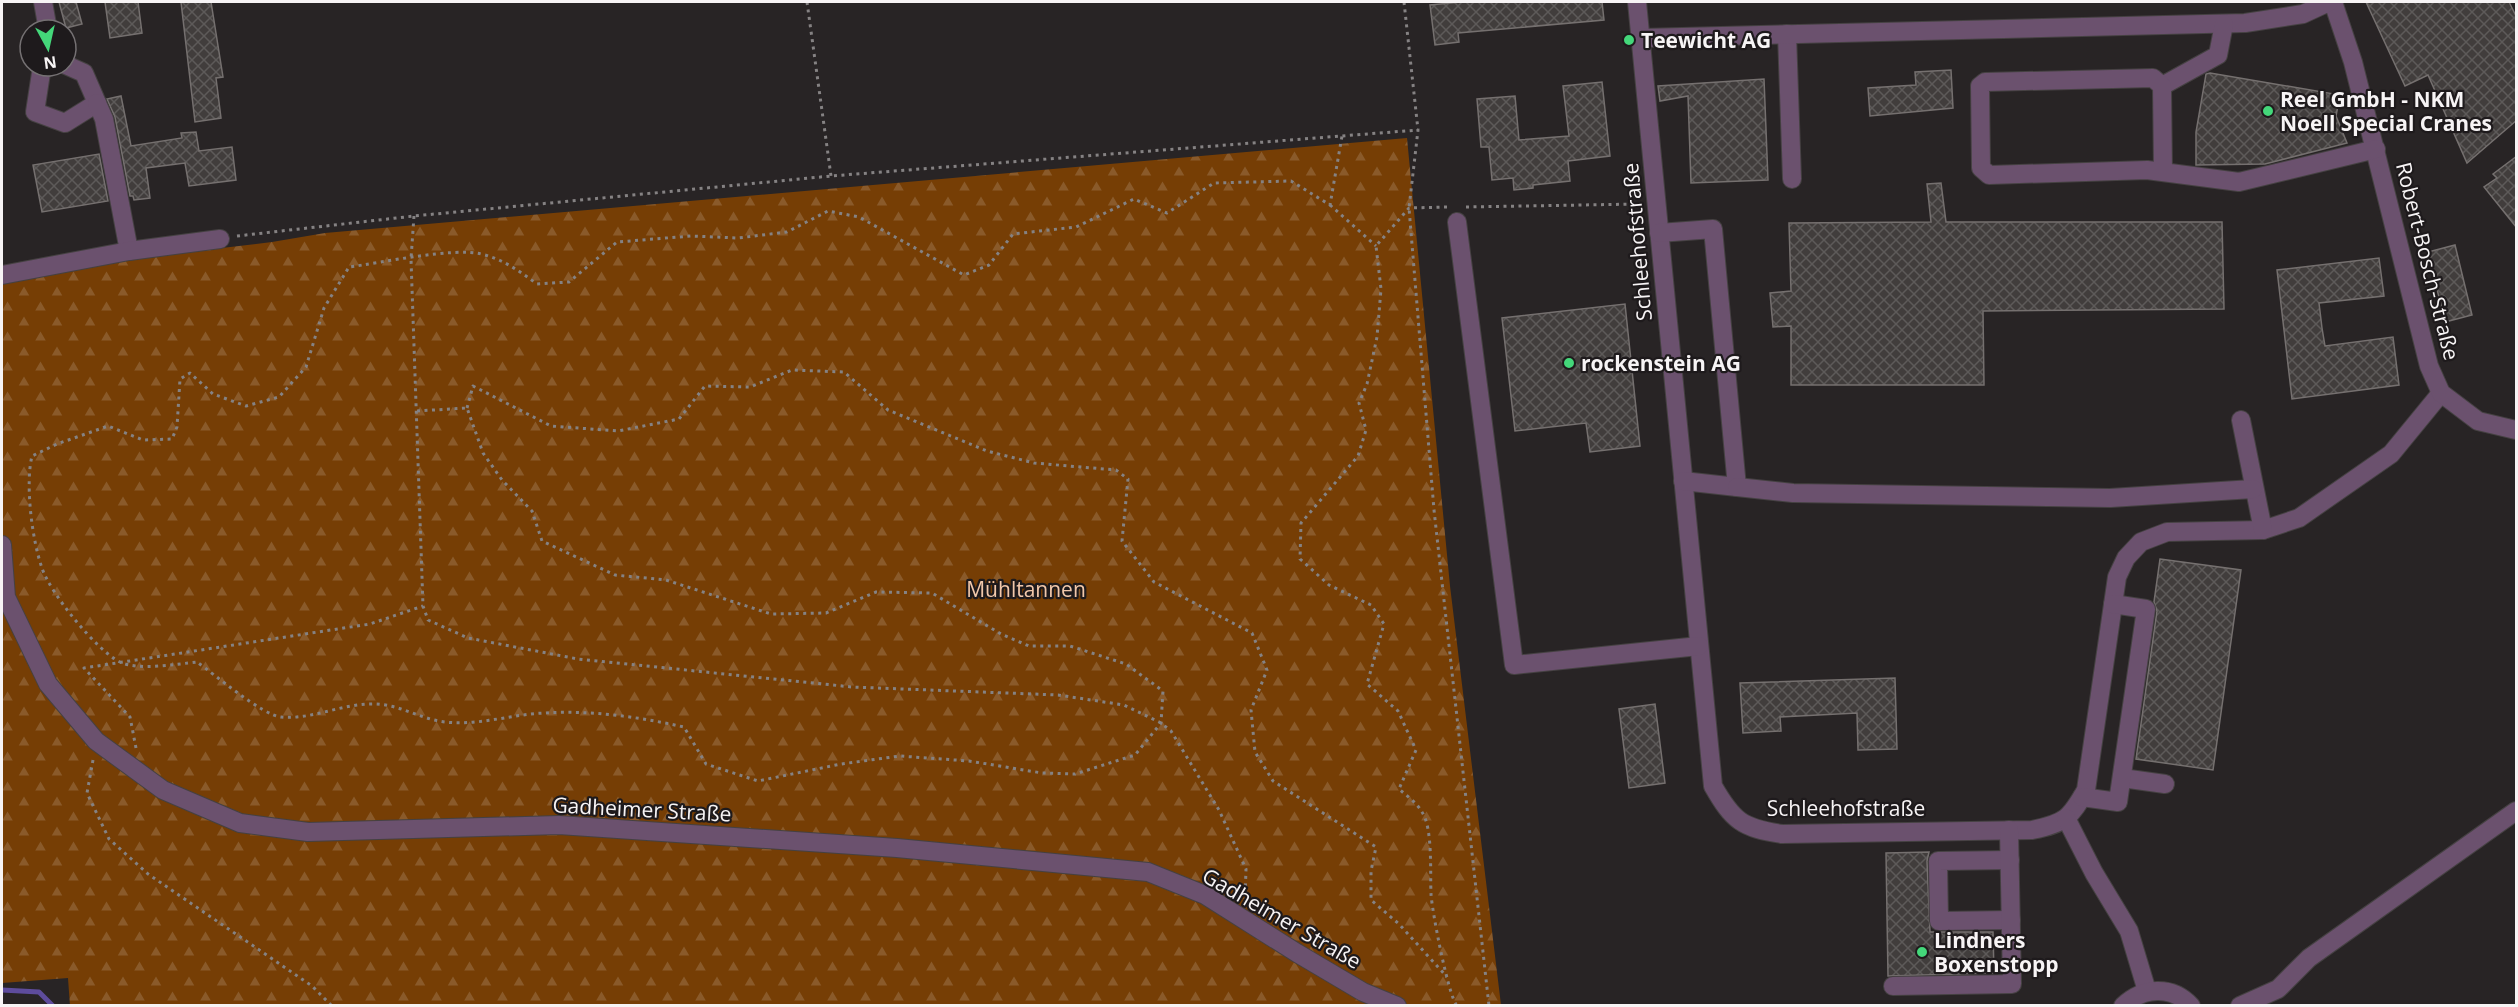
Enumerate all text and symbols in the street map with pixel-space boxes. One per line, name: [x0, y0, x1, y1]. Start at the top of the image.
north arrow: [18, 18, 78, 78]
place label: Teewicht AG: [1641, 26, 1771, 54]
marker: Teewicht AG: [1622, 33, 1636, 47]
text: N: [42, 51, 58, 75]
place label: Reel GmbH - NKM Noell Special Cranes: [2280, 85, 2492, 137]
marker: Reel GmbH - NKM Noell Special Cranes: [2261, 104, 2275, 118]
street label: Robert-Bosch-Straße: [2390, 159, 2466, 363]
street label: Schleehofstraße: [1616, 162, 1658, 322]
place label: rockenstein AG: [1581, 349, 1741, 377]
marker: rockenstein AG: [1562, 356, 1576, 370]
park label: Mühltannen: [966, 575, 1086, 603]
street label: Gadheimer Straße: [552, 790, 732, 828]
street label: Schleehofstraße: [1767, 794, 1925, 822]
street label: Gadheimer Straße: [1197, 861, 1367, 975]
place label: Lindners Boxenstopp: [1934, 926, 2059, 978]
marker: Lindners Boxenstopp: [1915, 945, 1929, 959]

